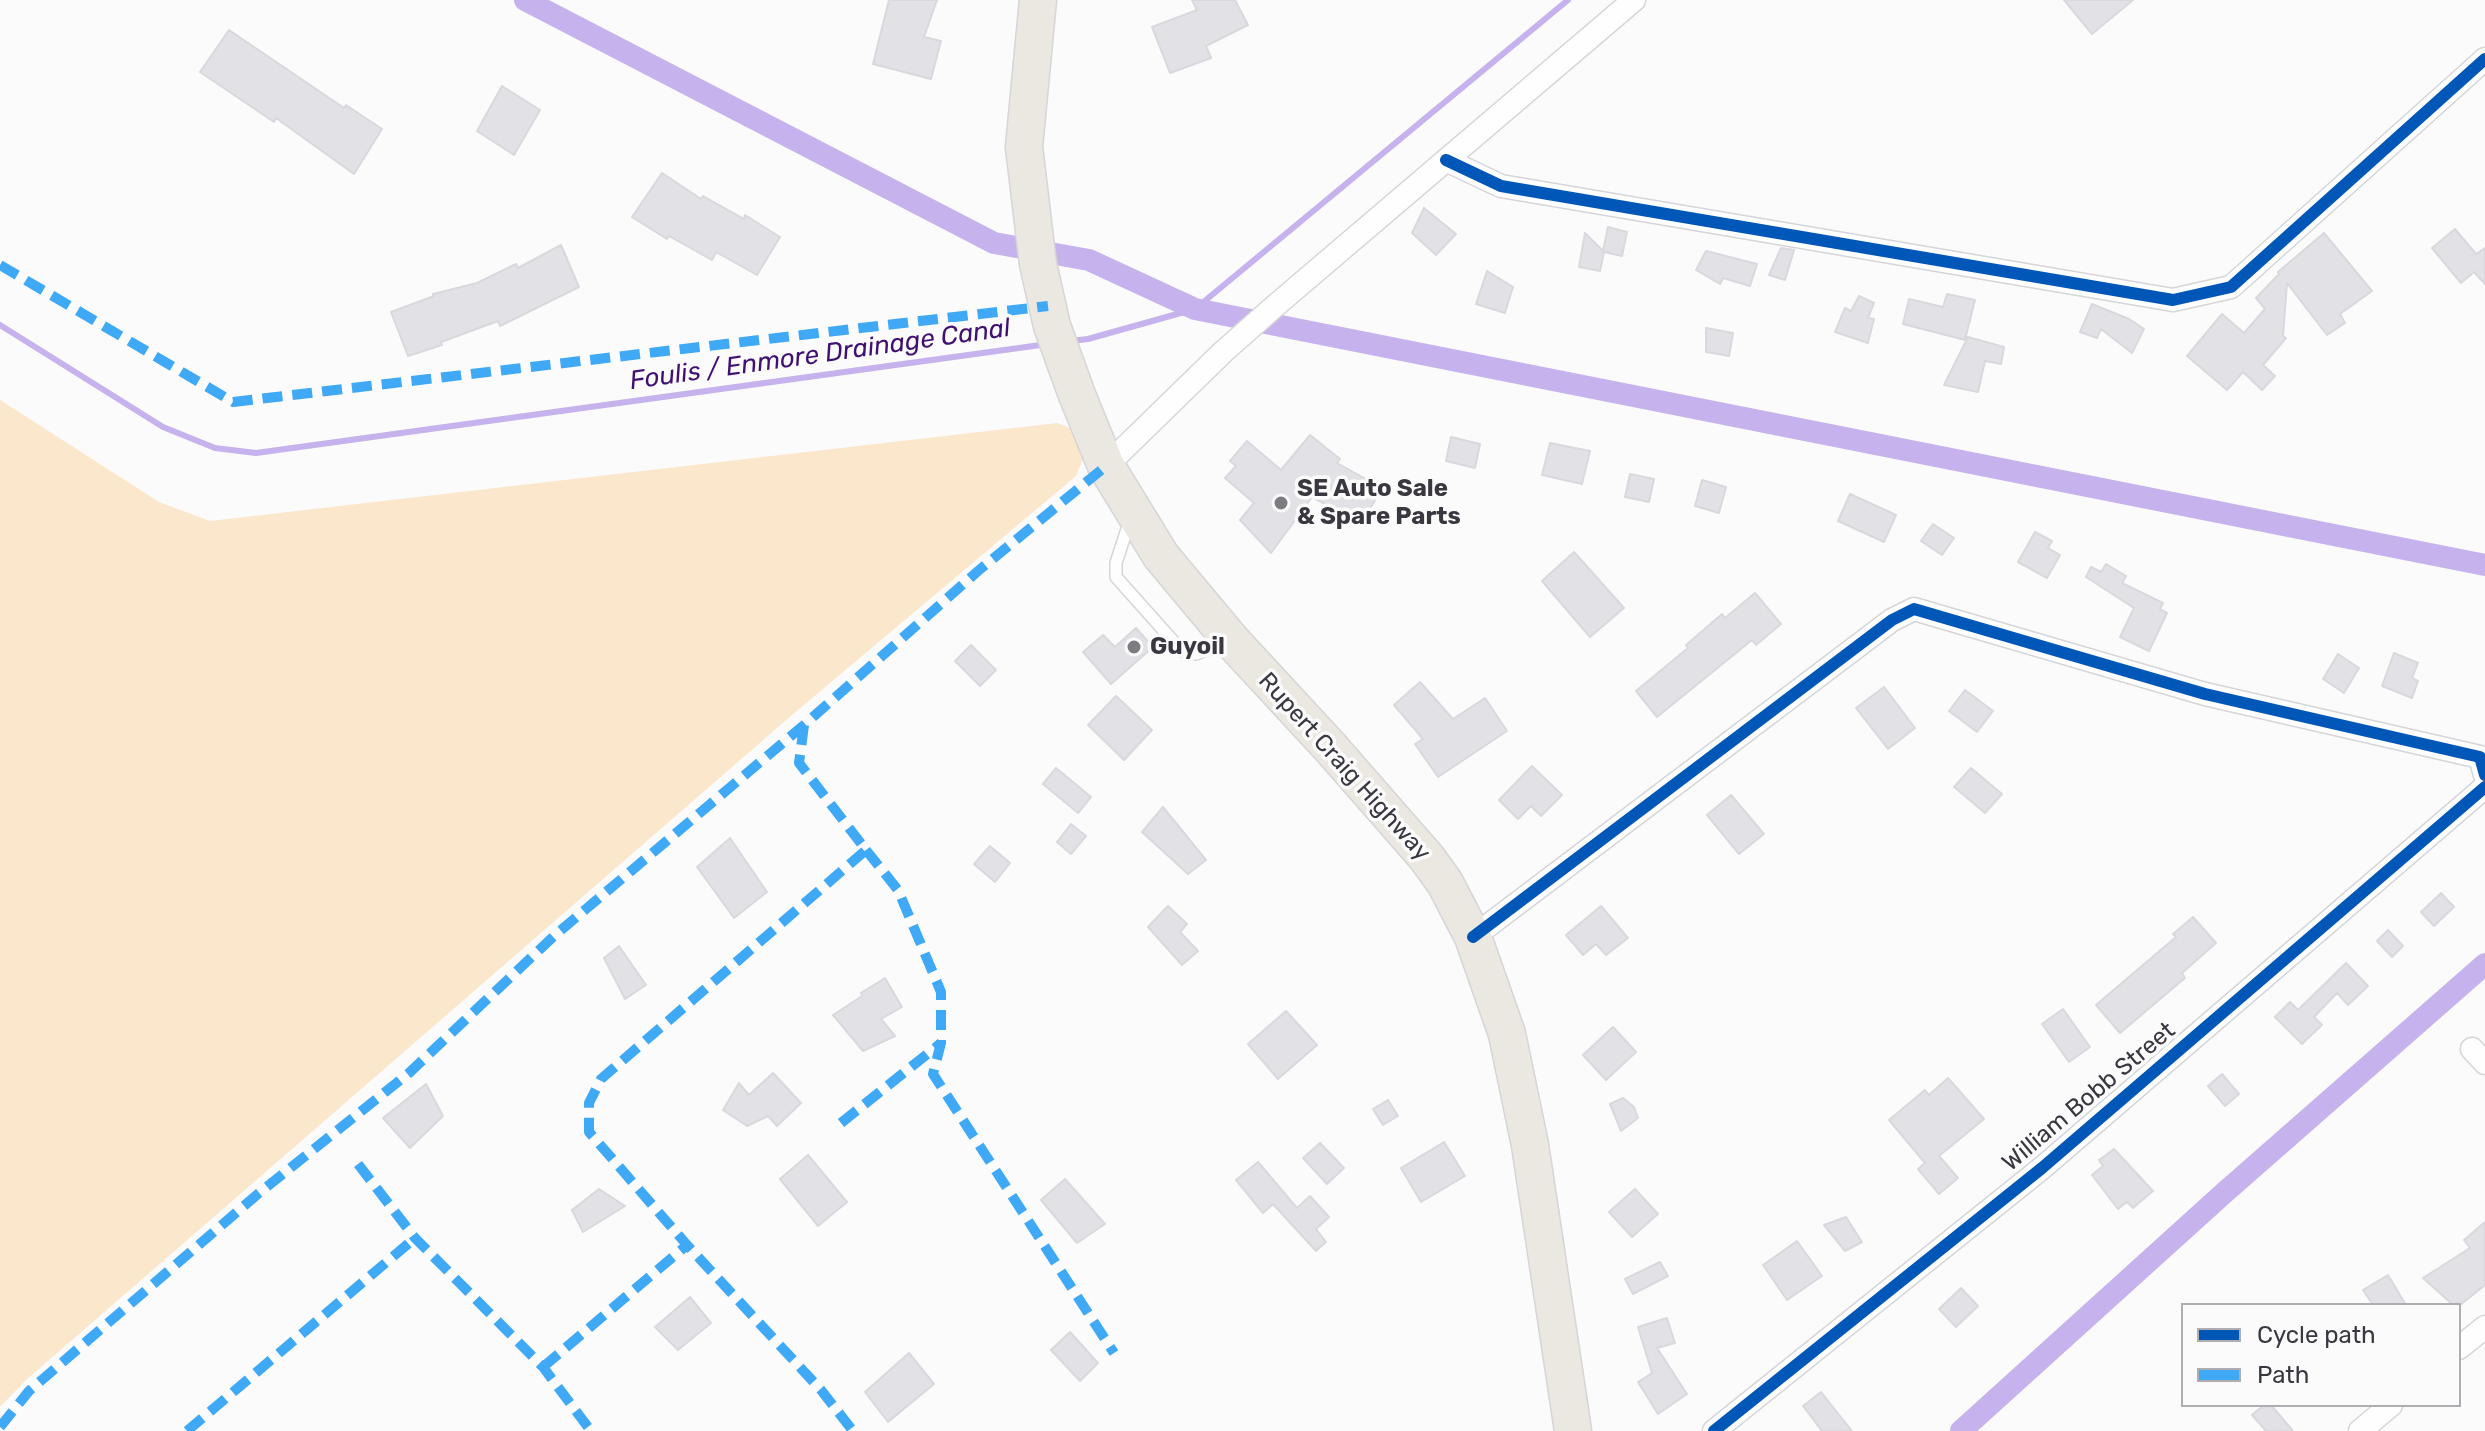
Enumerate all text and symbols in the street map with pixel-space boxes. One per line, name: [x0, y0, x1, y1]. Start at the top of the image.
water label: Foulis / Enmore Drainage Canal: [628, 313, 1012, 397]
place label: SE Auto Sale & Spare Parts: [1297, 475, 1461, 531]
marker: SE Auto Sale & Spare Parts: [1272, 494, 1290, 512]
place label: Guyoil: [1150, 633, 1225, 661]
marker: Guyoil: [1125, 638, 1143, 656]
street label: Rupert Craig Highway: [1252, 667, 1436, 867]
street label: William Bobb Street: [1997, 1016, 2181, 1178]
legend: [2181, 1303, 2461, 1407]
text: Cycle path: [2257, 1321, 2376, 1349]
text: Path: [2257, 1361, 2309, 1389]

